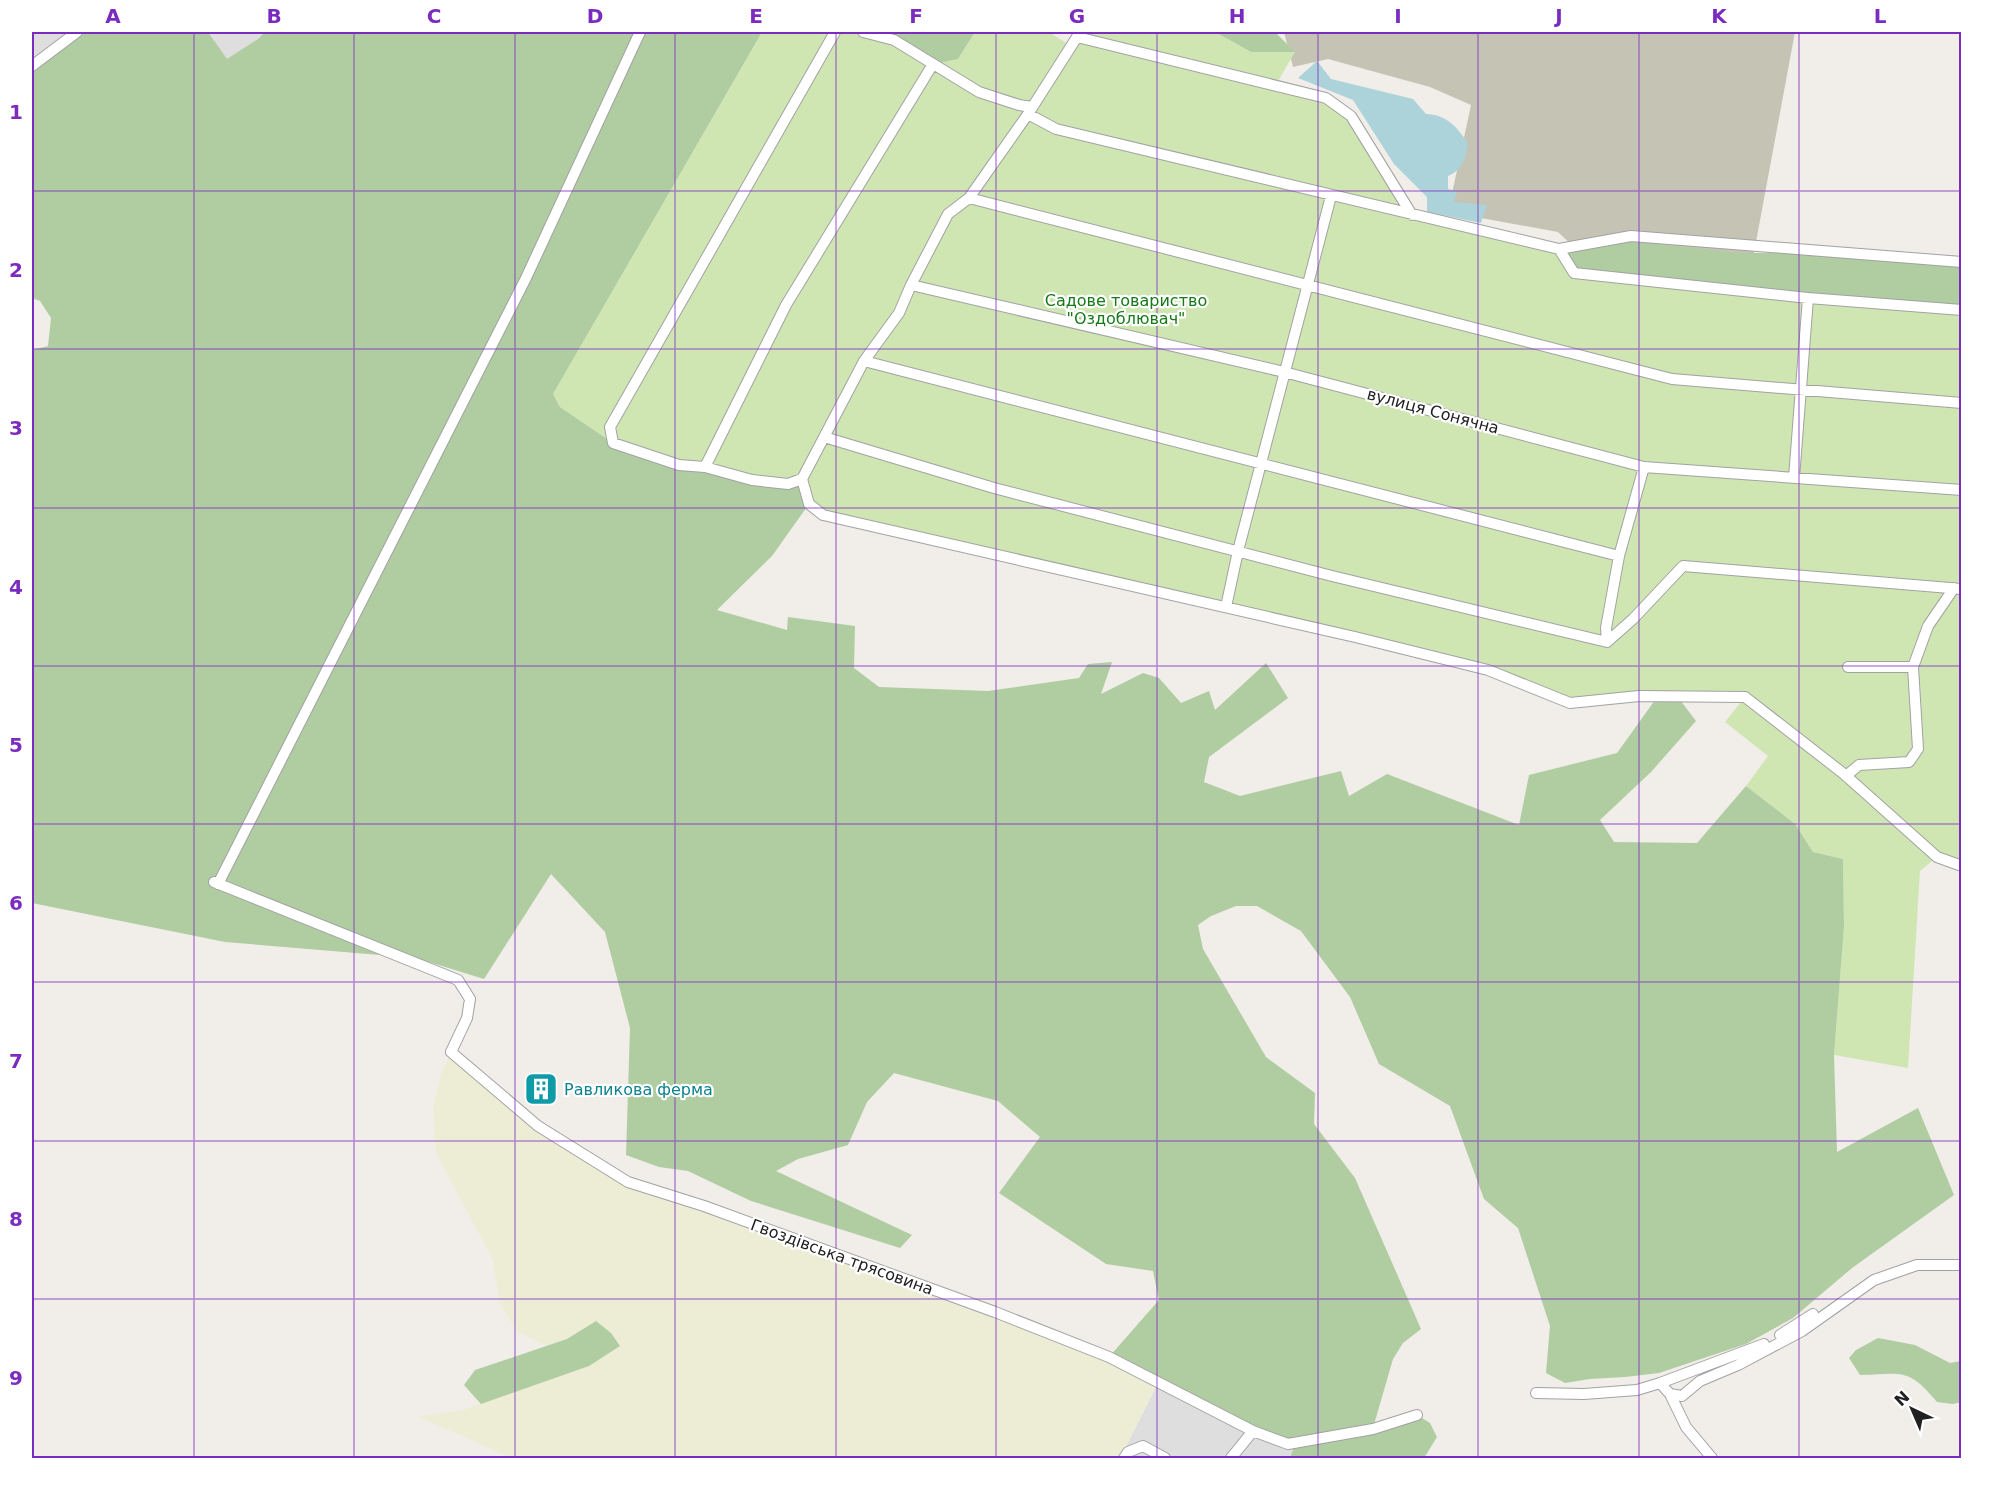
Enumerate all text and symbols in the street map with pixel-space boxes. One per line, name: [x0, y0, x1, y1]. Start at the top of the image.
text: A: [105, 4, 121, 28]
text: B: [266, 4, 282, 28]
text: C: [427, 4, 441, 28]
text: D: [587, 4, 603, 28]
text: E: [749, 4, 763, 28]
text: F: [909, 4, 923, 28]
text: G: [1069, 4, 1085, 28]
text: H: [1229, 4, 1245, 28]
text: I: [1394, 4, 1402, 28]
text: J: [1553, 4, 1563, 28]
text: K: [1711, 4, 1728, 28]
text: L: [1874, 4, 1887, 28]
text: 1: [9, 100, 23, 124]
text: 2: [9, 258, 23, 282]
park label: Садове товариство "Оздоблювач": [1045, 291, 1207, 328]
street label: вулиця Сонячна: [1365, 384, 1501, 438]
text: 3: [9, 416, 23, 440]
text: 4: [9, 575, 23, 599]
text: 5: [9, 733, 23, 757]
text: 6: [9, 891, 23, 915]
text: 7: [9, 1049, 23, 1073]
building icon: Равликова ферма: [523, 1071, 559, 1107]
place label: Равликова ферма: [564, 1080, 713, 1099]
text: 8: [9, 1207, 23, 1231]
street label: Гвоздівська трясовина: [748, 1215, 936, 1299]
text: 9: [9, 1366, 23, 1390]
north arrow: [1882, 1379, 1942, 1439]
text: N: [1891, 1387, 1913, 1410]

